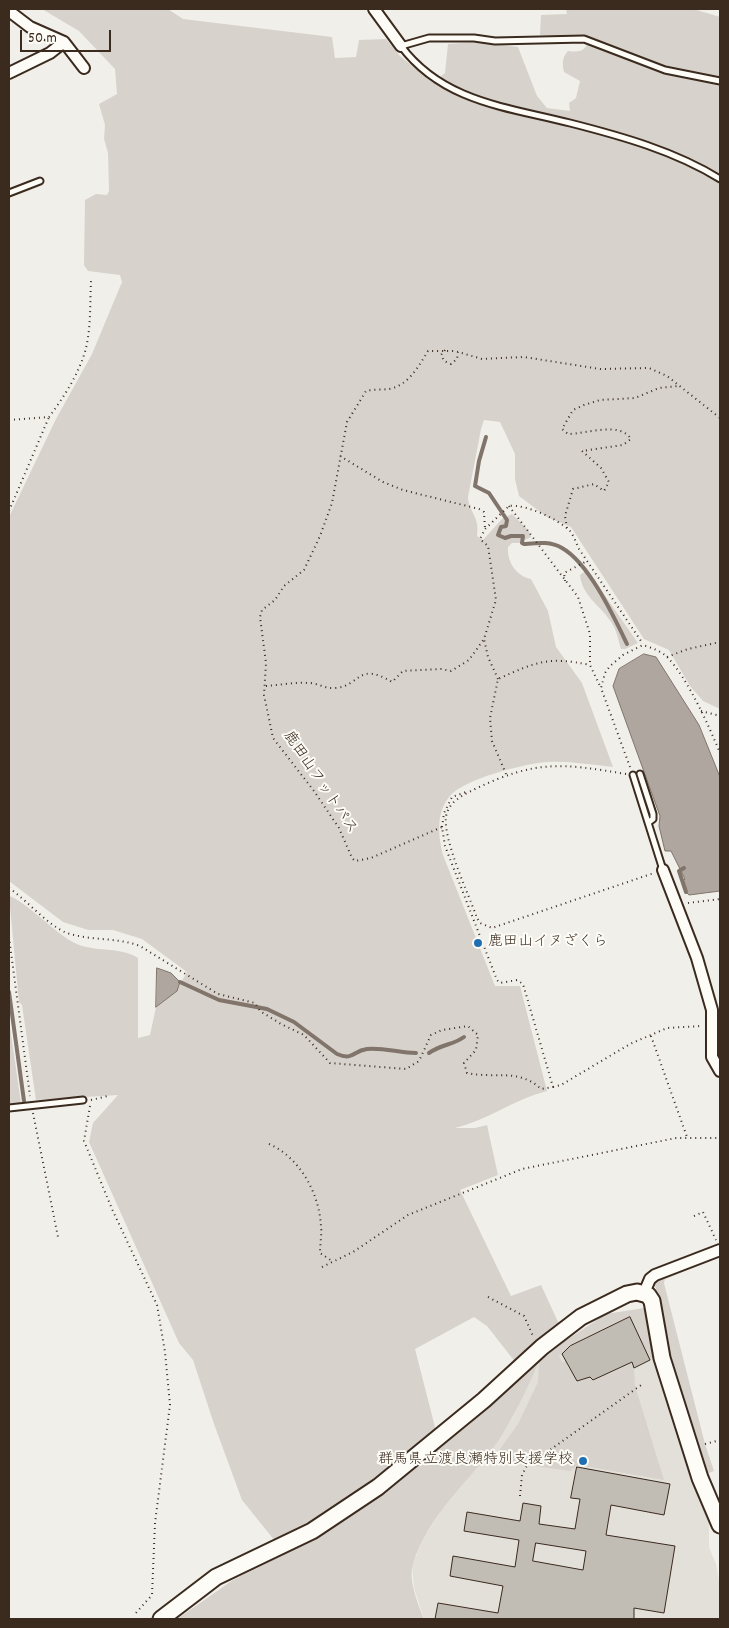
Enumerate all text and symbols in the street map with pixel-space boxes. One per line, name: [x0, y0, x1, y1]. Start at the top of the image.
scale bar: [22, 20, 114, 52]
text: 50 m: [28, 28, 57, 50]
street label: 鹿田山フットパス: [278, 728, 360, 838]
place label: 鹿田山イヌざくら: [488, 934, 608, 952]
marker: 鹿田山イヌざくら: [472, 937, 484, 949]
place label: 群馬県立渡良瀬特別支援学校: [378, 1452, 573, 1470]
marker: 群馬県立渡良瀬特別支援学校: [577, 1455, 589, 1467]

